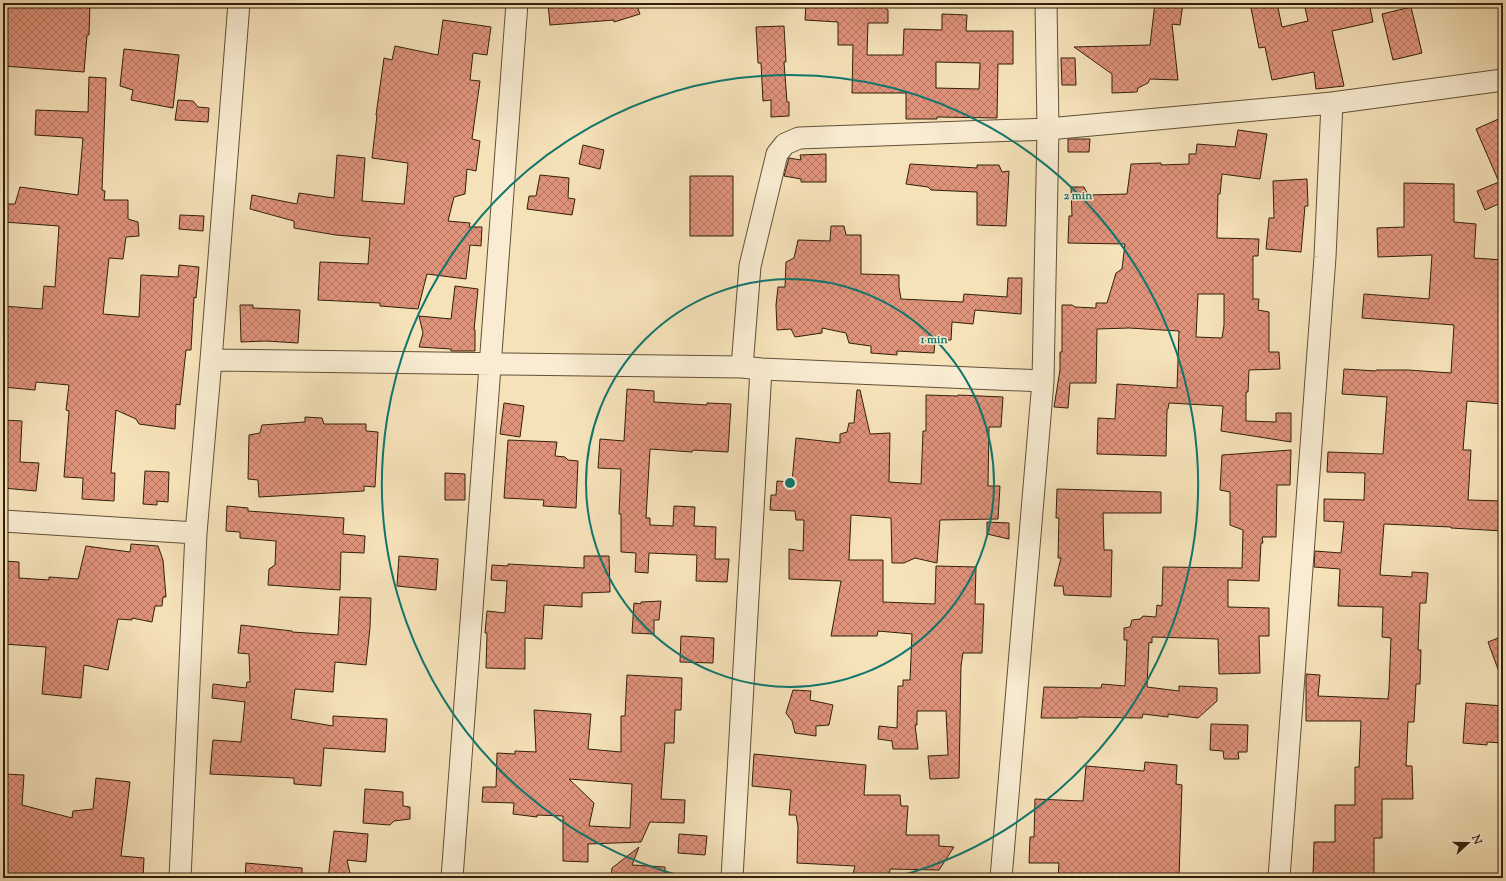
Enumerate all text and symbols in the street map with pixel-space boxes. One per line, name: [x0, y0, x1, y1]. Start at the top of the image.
text: 2 min: [1064, 187, 1093, 205]
text: 1 min: [919, 331, 948, 349]
centre of rings: [783, 476, 797, 490]
north arrow: [1448, 823, 1488, 863]
text: N: [1467, 832, 1486, 847]

